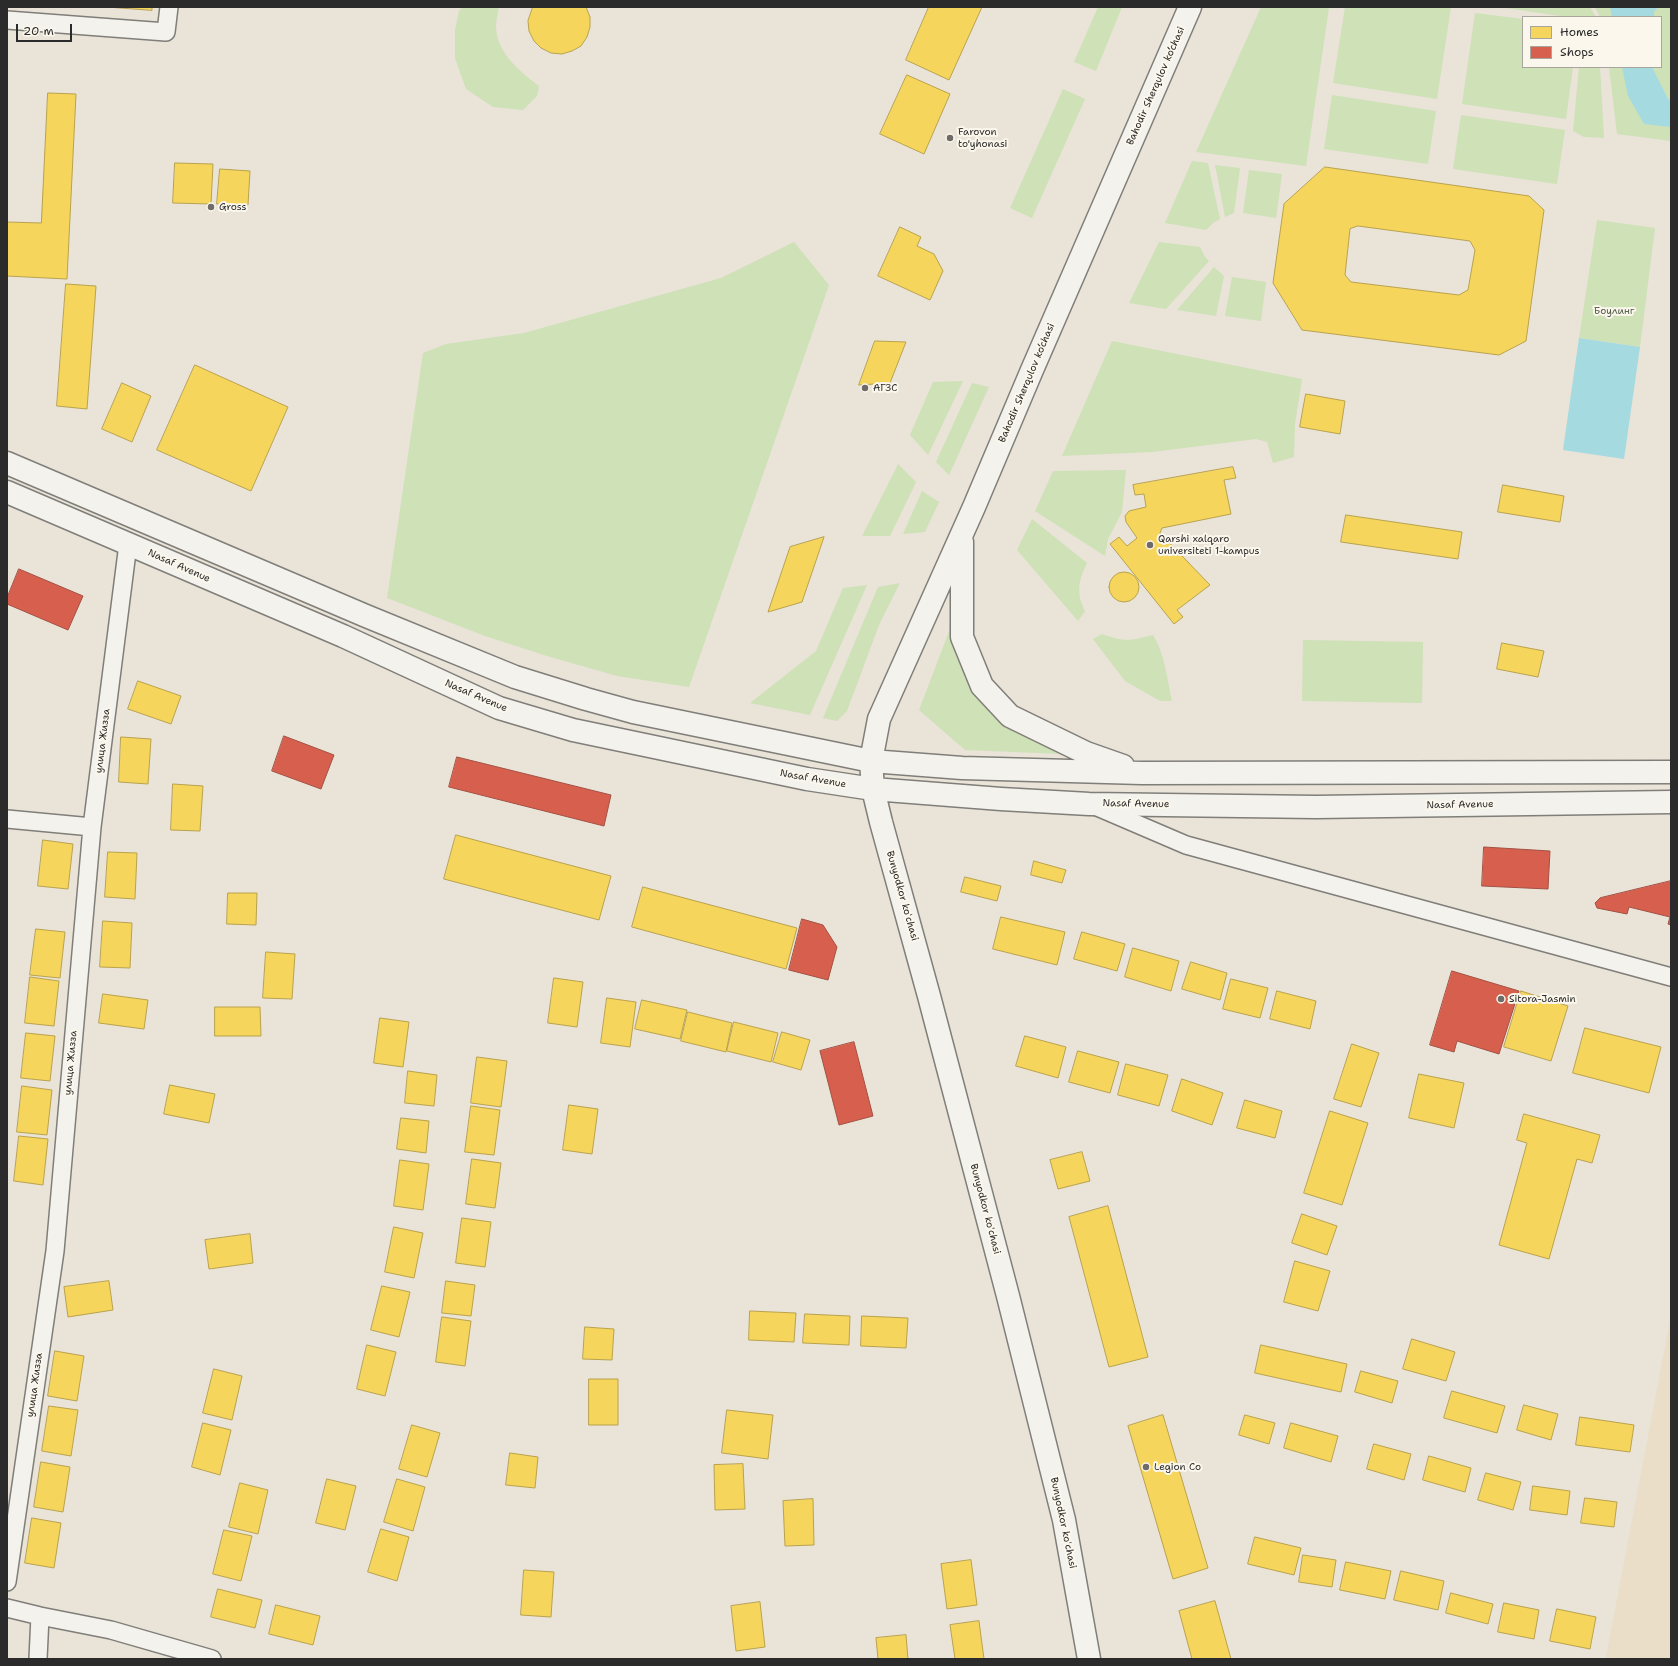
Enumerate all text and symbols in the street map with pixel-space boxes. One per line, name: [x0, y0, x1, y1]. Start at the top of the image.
scale bar: [18, 16, 74, 42]
legend: [1522, 16, 1662, 68]
text: 20 m: [23, 23, 54, 39]
text: Homes: [1560, 24, 1599, 40]
street label: Bahodir Sherqulov ko‘chasi: [1124, 25, 1188, 147]
text: Shops: [1560, 44, 1594, 60]
place label: Farovon to'yhonasi: [958, 126, 1007, 150]
marker: Farovon to'yhonasi: [945, 133, 955, 143]
place label: Gross: [219, 201, 246, 213]
marker: Gross: [206, 202, 216, 212]
park label: Боулинг: [1594, 305, 1634, 317]
street label: Bahodir Sherqulov ko‘chasi: [996, 322, 1058, 444]
place label: АГЗС: [873, 382, 897, 394]
marker: АГЗС: [860, 383, 870, 393]
place label: Qarshi xalqaro universiteti 1-kampus: [1158, 533, 1259, 556]
marker: Qarshi xalqaro universiteti 1-kampus: [1145, 540, 1155, 550]
street label: Nasaf Avenue: [146, 547, 212, 585]
street label: Nasaf Avenue: [443, 677, 509, 715]
street label: улица Жизза: [93, 708, 113, 774]
street label: Nasaf Avenue: [779, 767, 847, 791]
street label: Nasaf Avenue: [1102, 797, 1170, 811]
street label: Nasaf Avenue: [1426, 798, 1494, 812]
street label: Bunyodkor koʻchasi: [883, 850, 921, 942]
place label: Sitora-Jasmin: [1509, 993, 1576, 1005]
marker: Sitora-Jasmin: [1496, 994, 1506, 1004]
street label: улица Жизза: [62, 1030, 80, 1096]
street label: Bunyodkor koʻchasi: [967, 1162, 1003, 1256]
street label: улица Жизза: [25, 1352, 45, 1418]
place label: Legion Co: [1154, 1461, 1201, 1473]
marker: Legion Co: [1141, 1462, 1151, 1472]
street label: Bunyodkor koʻchasi: [1047, 1476, 1079, 1570]

